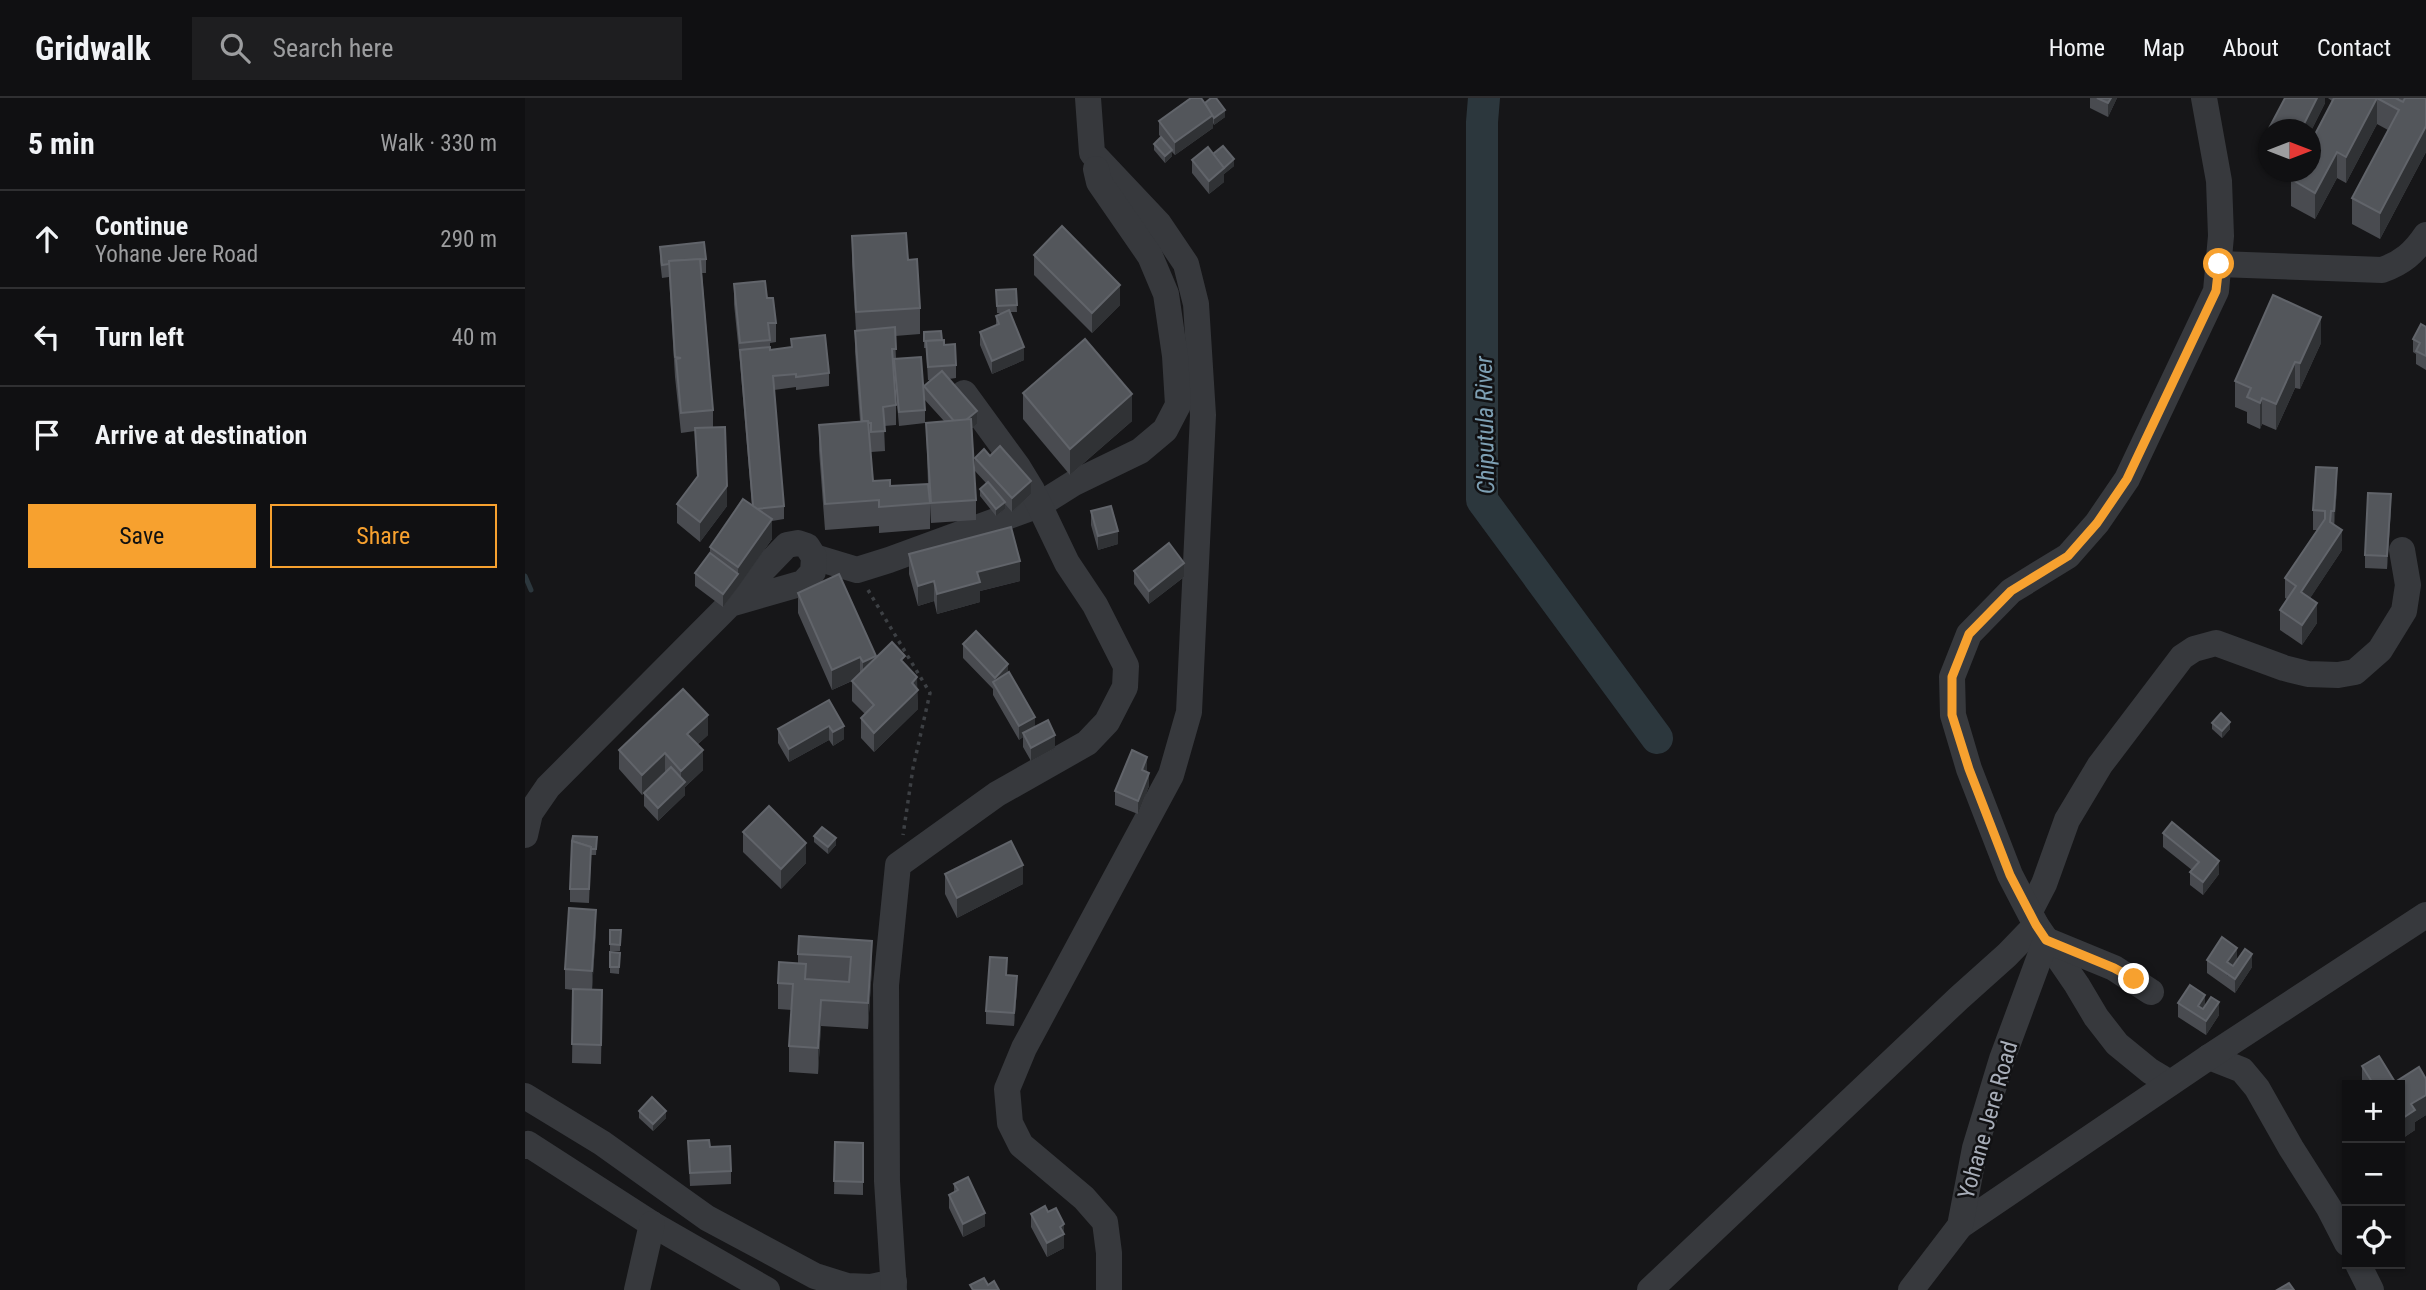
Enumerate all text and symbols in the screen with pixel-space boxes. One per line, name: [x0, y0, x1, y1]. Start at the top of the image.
search box: [192, 17, 682, 80]
text: Gridwalk: [35, 29, 150, 68]
icon: search: [216, 29, 254, 67]
text: Search here: [272, 33, 393, 63]
text: Home: [2049, 34, 2105, 62]
text: Map: [2143, 34, 2185, 62]
text: About: [2223, 34, 2279, 62]
text: Contact: [2317, 34, 2391, 62]
north arrow: [2258, 119, 2321, 182]
text: 5 min: [28, 126, 95, 161]
text: Walk · 330 m: [380, 130, 497, 157]
text: Continue: [95, 211, 188, 241]
icon: ahead: [28, 220, 66, 258]
text: 290 m: [440, 226, 497, 253]
text: Yohane Jere Road: [95, 241, 258, 268]
route start: [2203, 248, 2234, 279]
icon: left: [28, 318, 66, 356]
text: Turn left: [95, 322, 184, 352]
text: 40 m: [452, 324, 497, 351]
water label: Chiputula River: [1470, 355, 1500, 494]
icon: arrive: [28, 416, 66, 454]
text: Arrive at destination: [95, 420, 307, 450]
button: Save: [28, 504, 256, 568]
button: Share: [270, 504, 497, 568]
route end: [2118, 963, 2149, 994]
street label: Yohane Jere Road: [1953, 1038, 2023, 1202]
map controls: [2342, 1080, 2405, 1269]
button: +: [2342, 1080, 2405, 1143]
button: −: [2342, 1143, 2405, 1206]
button: locate: [2342, 1206, 2405, 1269]

